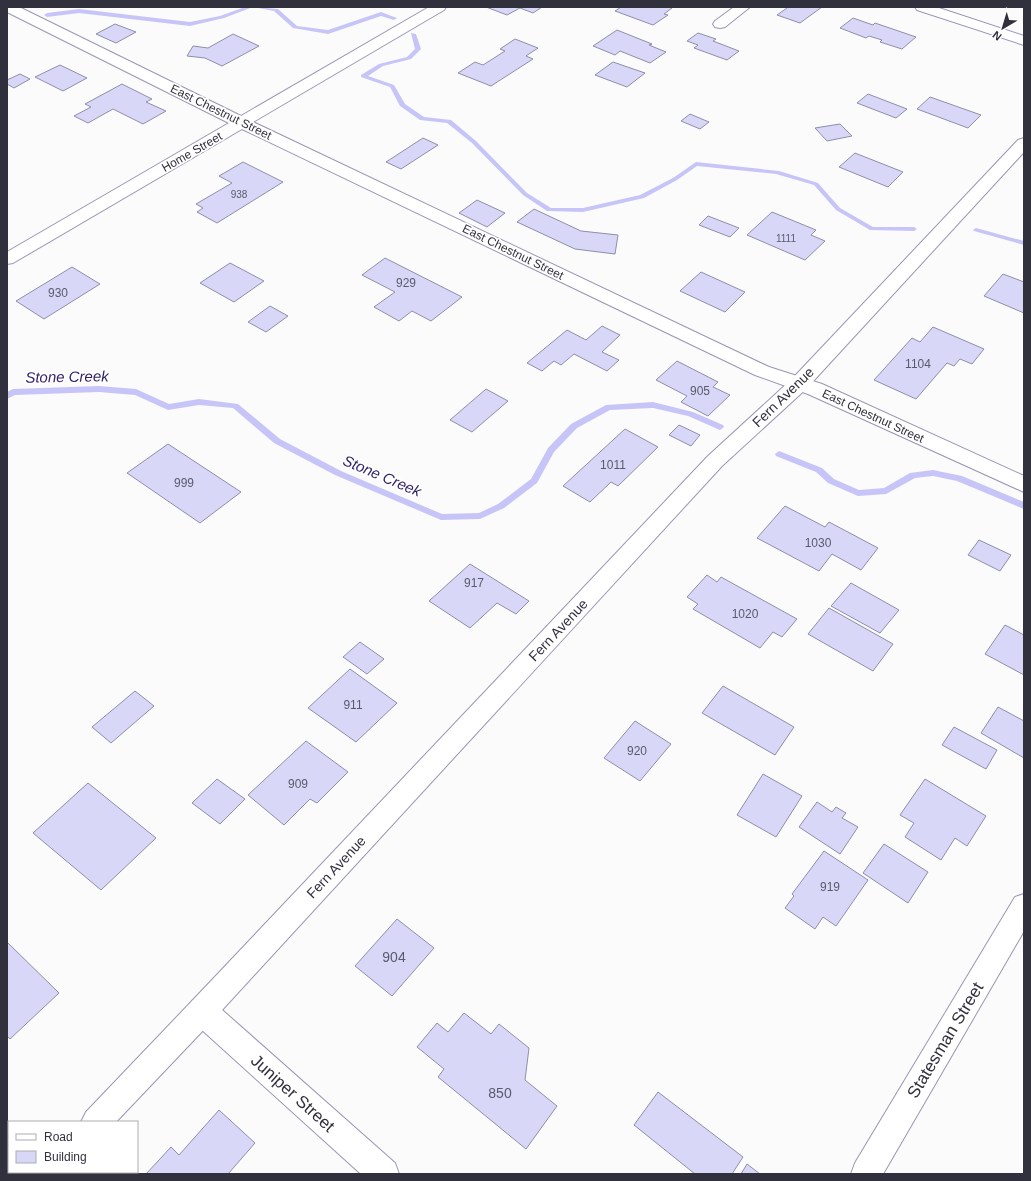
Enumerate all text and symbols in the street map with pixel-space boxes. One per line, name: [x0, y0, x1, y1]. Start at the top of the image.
north arrow: [983, 8, 1023, 48]
text: N: [990, 29, 1004, 43]
street label: East Chestnut Street: [168, 81, 274, 143]
street label: Home Street: [159, 129, 225, 175]
house number: 938: [231, 189, 248, 200]
street label: East Chestnut Street: [460, 221, 566, 283]
house number: 1111: [776, 233, 796, 244]
house number: 929: [396, 276, 416, 290]
house number: 930: [48, 286, 68, 300]
house number: 1104: [905, 357, 931, 371]
street label: Fern Avenue: [749, 364, 817, 430]
water label: Stone Creek: [25, 367, 110, 386]
house number: 905: [690, 384, 710, 398]
street label: East Chestnut Street: [820, 386, 927, 446]
water label: Stone Creek: [340, 451, 425, 500]
house number: 1011: [600, 458, 626, 472]
house number: 999: [174, 476, 194, 490]
house number: 1030: [805, 536, 832, 550]
house number: 917: [464, 576, 484, 590]
street label: Fern Avenue: [525, 595, 591, 664]
house number: 1020: [732, 607, 759, 621]
house number: 911: [343, 698, 363, 712]
house number: 920: [627, 744, 647, 758]
house number: 909: [288, 777, 308, 791]
street label: Fern Avenue: [303, 832, 369, 901]
house number: 919: [820, 880, 840, 894]
house number: 904: [382, 949, 406, 965]
street label: Statesman Street: [903, 979, 988, 1101]
street label: Juniper Street: [247, 1051, 339, 1136]
house number: 850: [488, 1085, 512, 1101]
legend: [8, 1121, 138, 1173]
text: Road: [44, 1130, 73, 1144]
text: Building: [44, 1150, 87, 1164]

